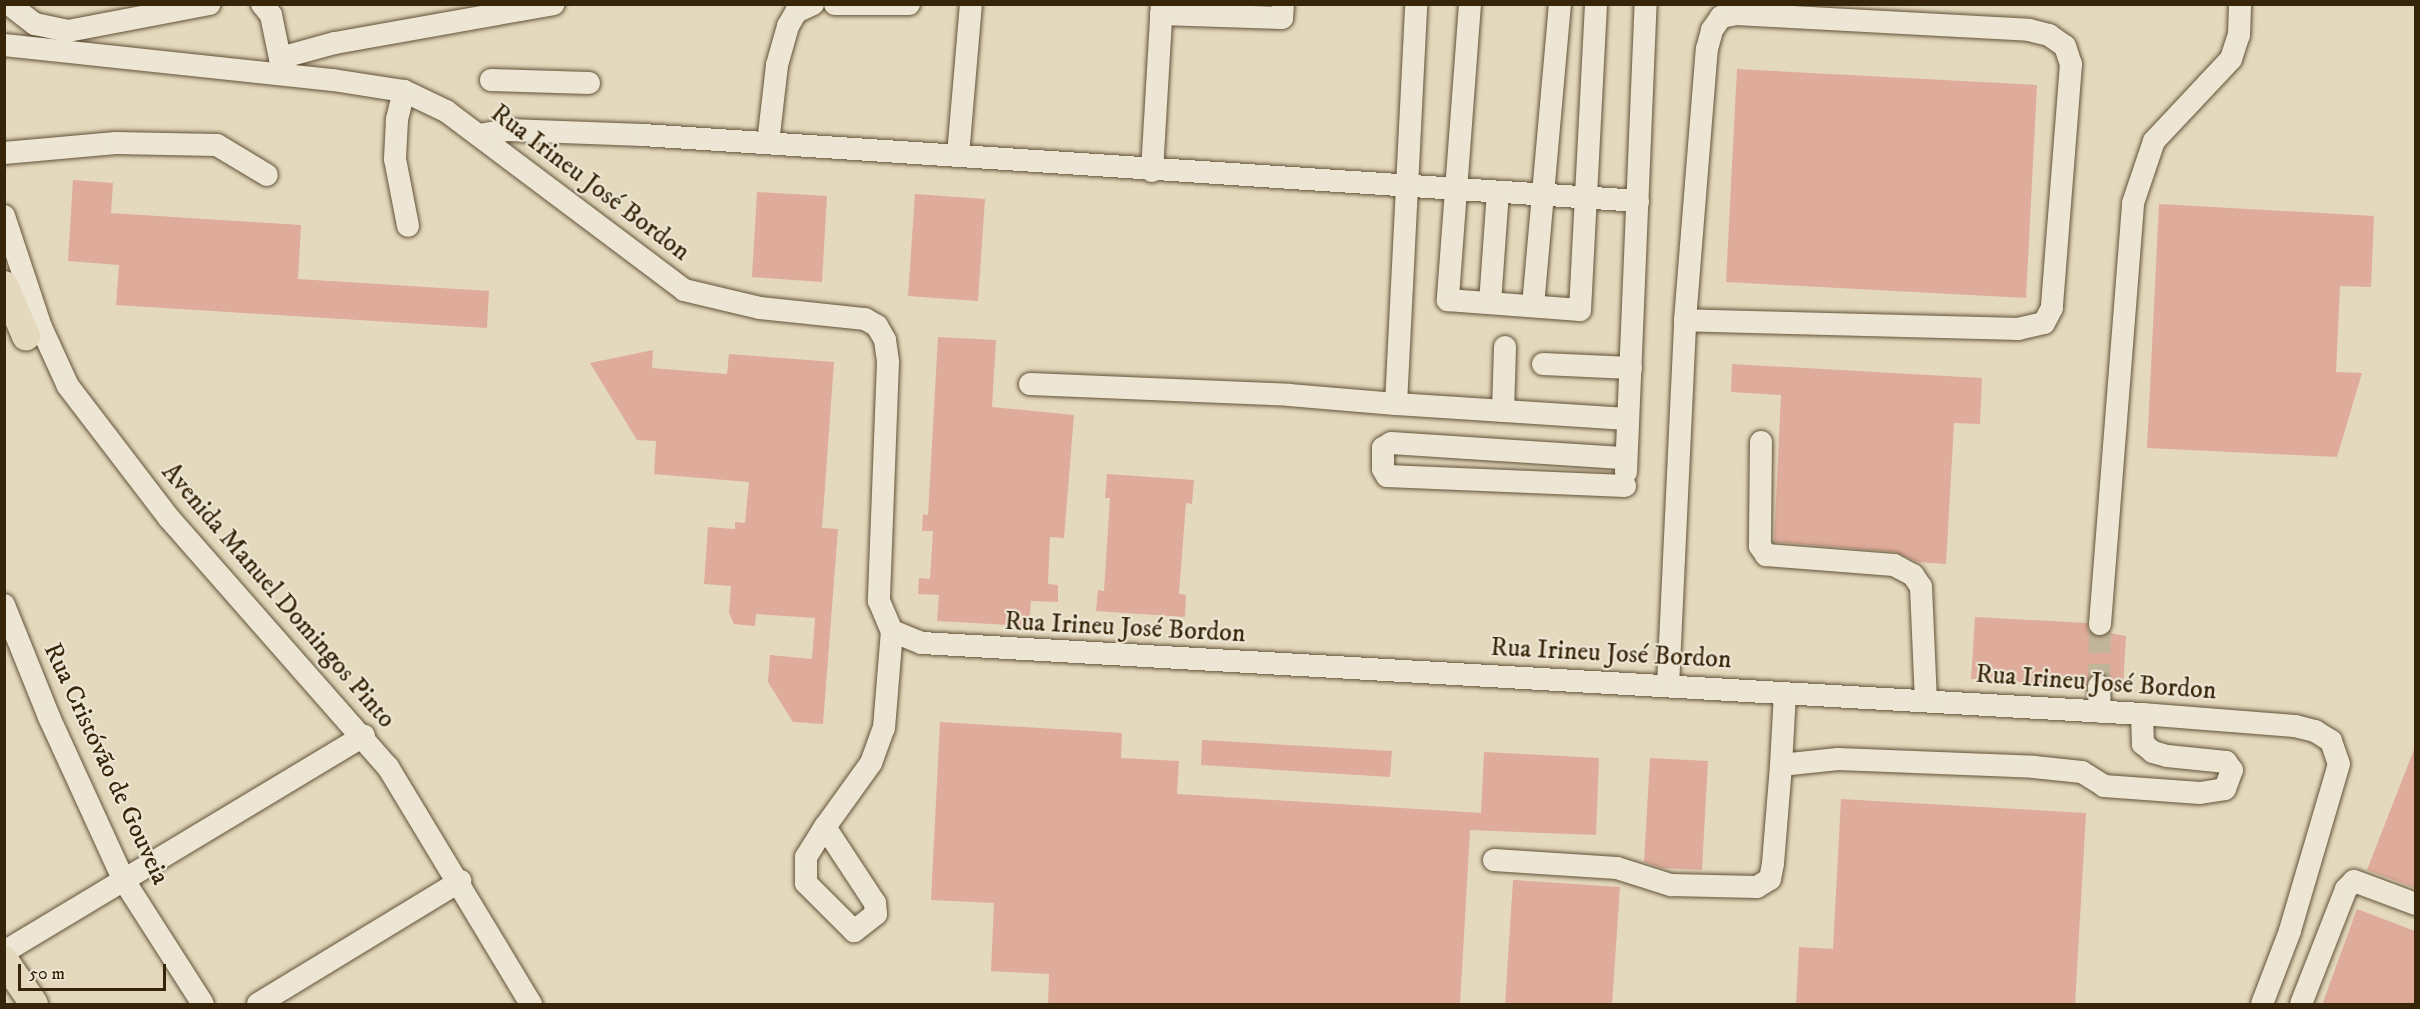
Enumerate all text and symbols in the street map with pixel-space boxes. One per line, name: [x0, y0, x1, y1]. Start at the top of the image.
street label: Rua Irineu José Bordon: [484, 98, 696, 268]
street label: Avenida Manuel Domingos Pinto: [154, 457, 402, 735]
street label: Rua Irineu José Bordon: [1004, 606, 1246, 650]
street label: Rua Irineu José Bordon: [1490, 632, 1732, 676]
street label: Rua Cristóvão de Gouveia: [36, 638, 176, 890]
street label: Rua Irineu José Bordon: [1975, 659, 2217, 707]
scale bar: [21, 952, 170, 990]
text: 50 m: [29, 963, 65, 985]

